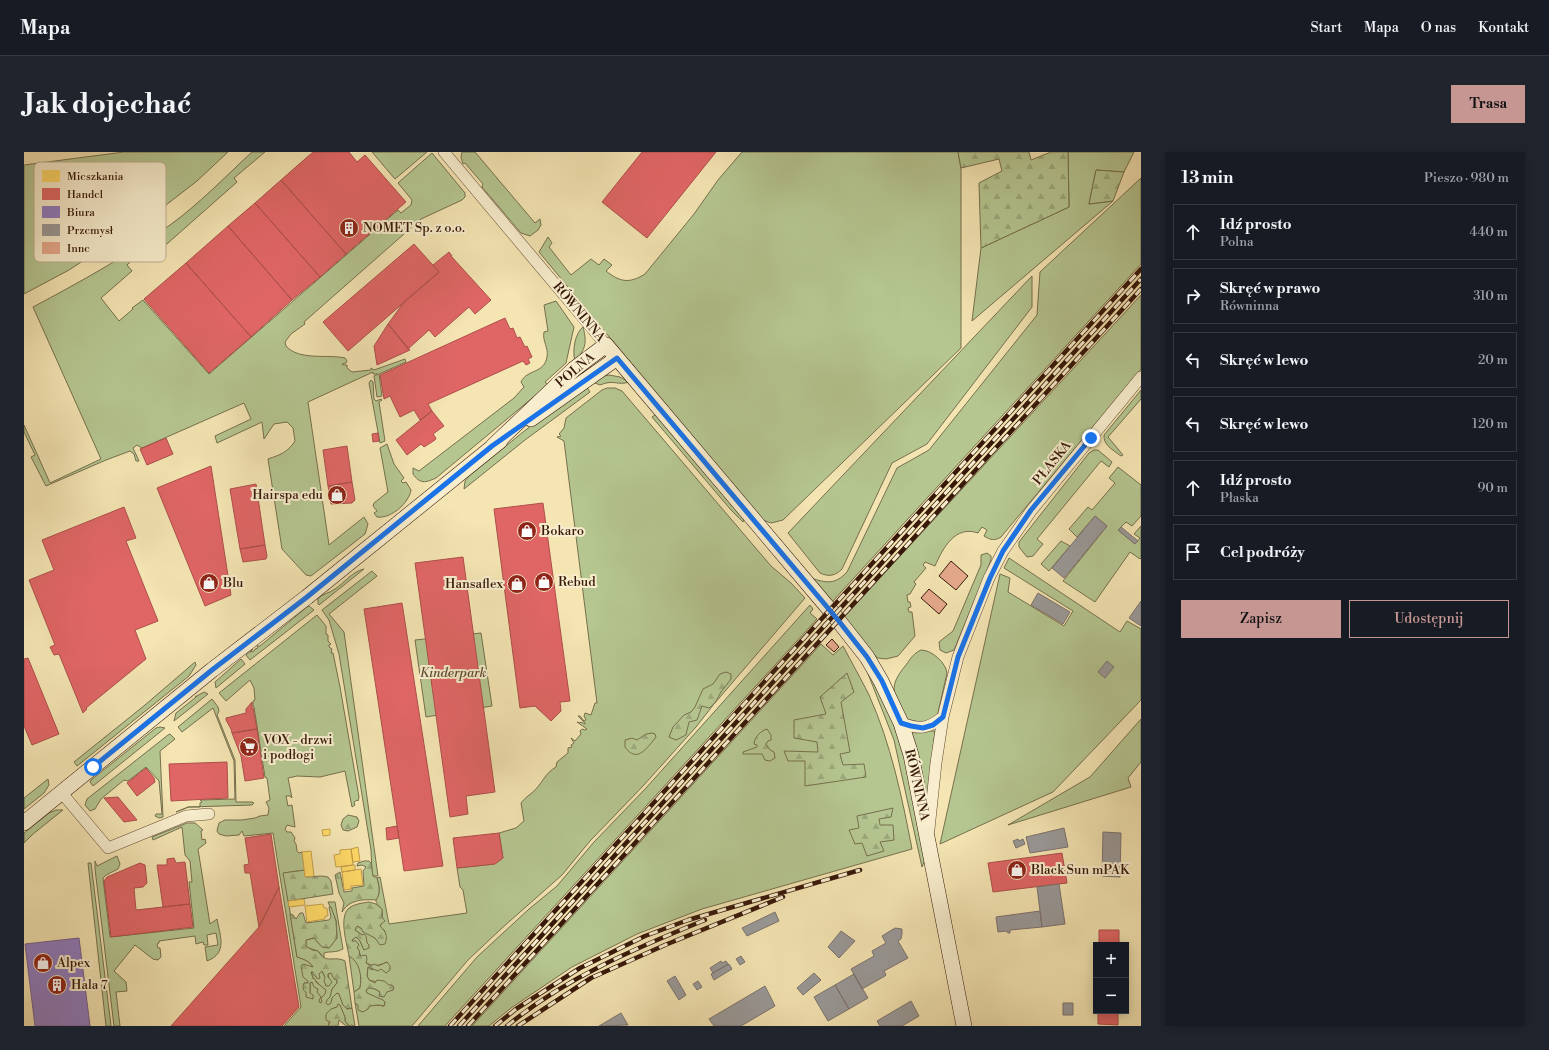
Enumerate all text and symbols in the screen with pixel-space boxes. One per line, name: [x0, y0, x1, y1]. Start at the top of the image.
text: Mapa: [20, 16, 70, 40]
text: Start: [1310, 19, 1342, 37]
text: Mapa: [1364, 19, 1399, 37]
text: O nas: [1421, 19, 1456, 37]
text: Kontakt: [1478, 19, 1529, 37]
button: Trasa: [1451, 85, 1525, 123]
text: Jak dojechać: [24, 87, 191, 122]
legend: [34, 162, 166, 262]
text: 13 min: [1181, 167, 1233, 189]
text: Mieszkania: [67, 170, 124, 184]
text: Pieszo · 980 m: [1424, 170, 1509, 186]
text: Handel: [67, 188, 104, 202]
text: Biura: [66, 206, 95, 220]
text: Idź prosto: [1220, 215, 1292, 234]
building icon: NOMET Sp. z o.o.: [338, 217, 360, 239]
place label: NOMET Sp. z o.o.: [363, 220, 465, 236]
icon: ahead: [1182, 221, 1204, 243]
text: Przemysł: [67, 224, 114, 238]
text: 440 m: [1470, 224, 1508, 240]
text: Polna: [1220, 234, 1254, 250]
text: Inne: [67, 242, 90, 256]
street label: RÓWNINNA: [549, 278, 610, 346]
text: Skręć w prawo: [1220, 279, 1320, 298]
icon: right: [1182, 285, 1204, 307]
text: 310 m: [1473, 288, 1508, 304]
text: Równinna: [1220, 298, 1279, 314]
street label: POLNA: [552, 348, 599, 391]
icon: left: [1182, 349, 1204, 371]
text: Skręć w lewo: [1220, 351, 1308, 370]
text: 20 m: [1478, 352, 1508, 368]
icon: left: [1182, 413, 1204, 435]
text: Skręć w lewo: [1220, 415, 1308, 434]
text: 120 m: [1472, 416, 1508, 432]
route end: [1082, 429, 1100, 447]
street label: PŁASKA: [1029, 437, 1075, 488]
text: Idź prosto: [1220, 471, 1292, 490]
icon: ahead: [1182, 477, 1204, 499]
text: 90 m: [1477, 480, 1508, 496]
shop icon: Hairspa edu: [326, 484, 348, 506]
place label: Hairspa edu: [252, 487, 324, 503]
text: Płaska: [1220, 490, 1259, 506]
shop icon: Bokaro: [516, 520, 538, 542]
place label: Bokaro: [540, 523, 584, 539]
icon: arrive: [1182, 541, 1204, 563]
text: Cel podróży: [1220, 543, 1305, 562]
shop icon: Rebud: [533, 571, 555, 593]
shop icon: Blu: [198, 572, 220, 594]
shop icon: Hansaflex: [506, 573, 528, 595]
place label: Rebud: [558, 574, 596, 590]
place label: Blu: [222, 575, 244, 591]
place label: Hansaflex: [445, 576, 503, 592]
button: Zapisz: [1181, 600, 1341, 638]
button: Udostępnij: [1349, 600, 1509, 638]
park label: Kinderpark: [420, 665, 486, 681]
place label: VOX - drzwi i podłogi: [262, 732, 333, 763]
supermarket icon: VOX - drzwi i podłogi: [238, 736, 260, 758]
street label: RÓWNINNA: [901, 747, 934, 823]
route start: [84, 758, 102, 776]
shop icon: Black Sun mPAK: [1006, 859, 1028, 881]
place label: Black Sun mPAK: [1030, 862, 1131, 878]
map controls: [1093, 942, 1129, 1014]
button: +: [1093, 942, 1129, 978]
shop icon: Alpex: [32, 952, 54, 974]
place label: Alpex: [56, 955, 91, 971]
building icon: Hala 7: [46, 974, 68, 996]
place label: Hala 7: [71, 977, 108, 993]
button: −: [1093, 978, 1129, 1014]

